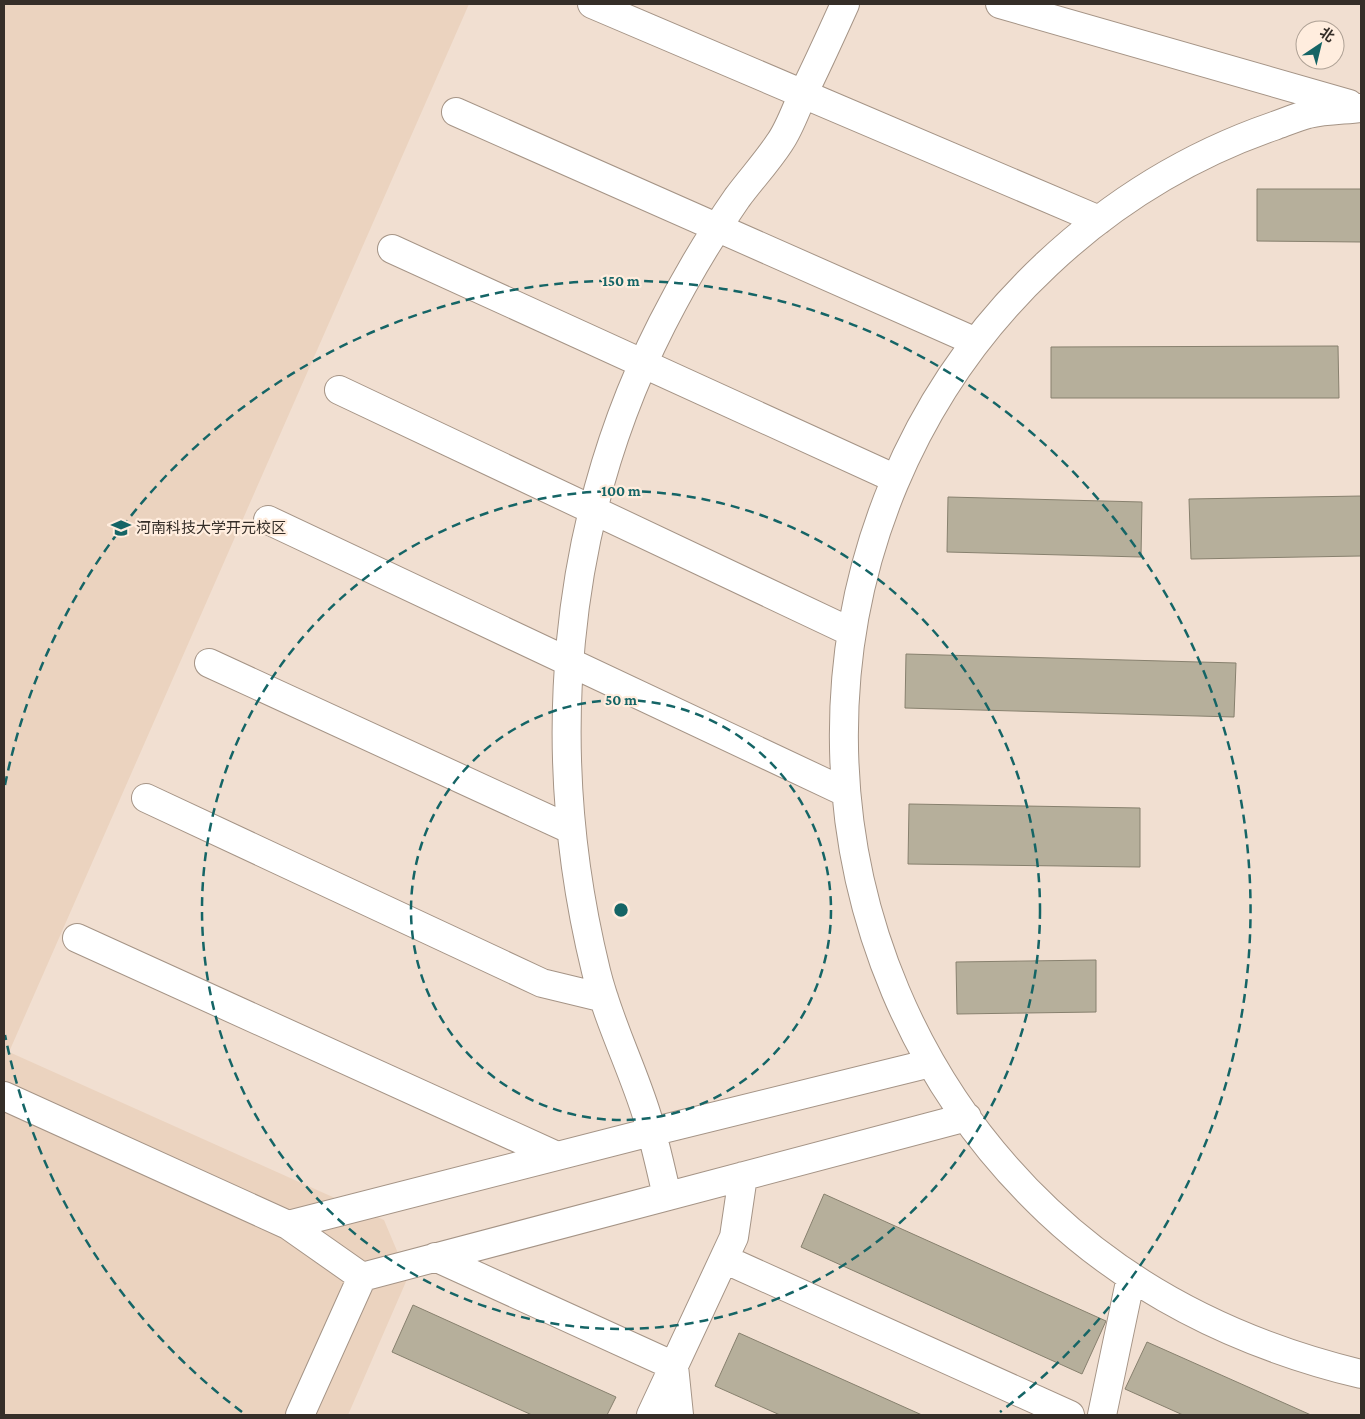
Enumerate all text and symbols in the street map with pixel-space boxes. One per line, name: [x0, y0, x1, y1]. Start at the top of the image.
north arrow: [1295, 20, 1345, 70]
text: 北: [1317, 24, 1338, 45]
text: 150 m: [602, 273, 640, 289]
text: 100 m: [601, 483, 641, 499]
school or university icon: 河南科技大学开元校区: [110, 517, 132, 539]
place label: 河南科技大学开元校区: [136, 519, 286, 536]
text: 50 m: [605, 692, 637, 708]
centre of rings: [612, 901, 630, 919]

